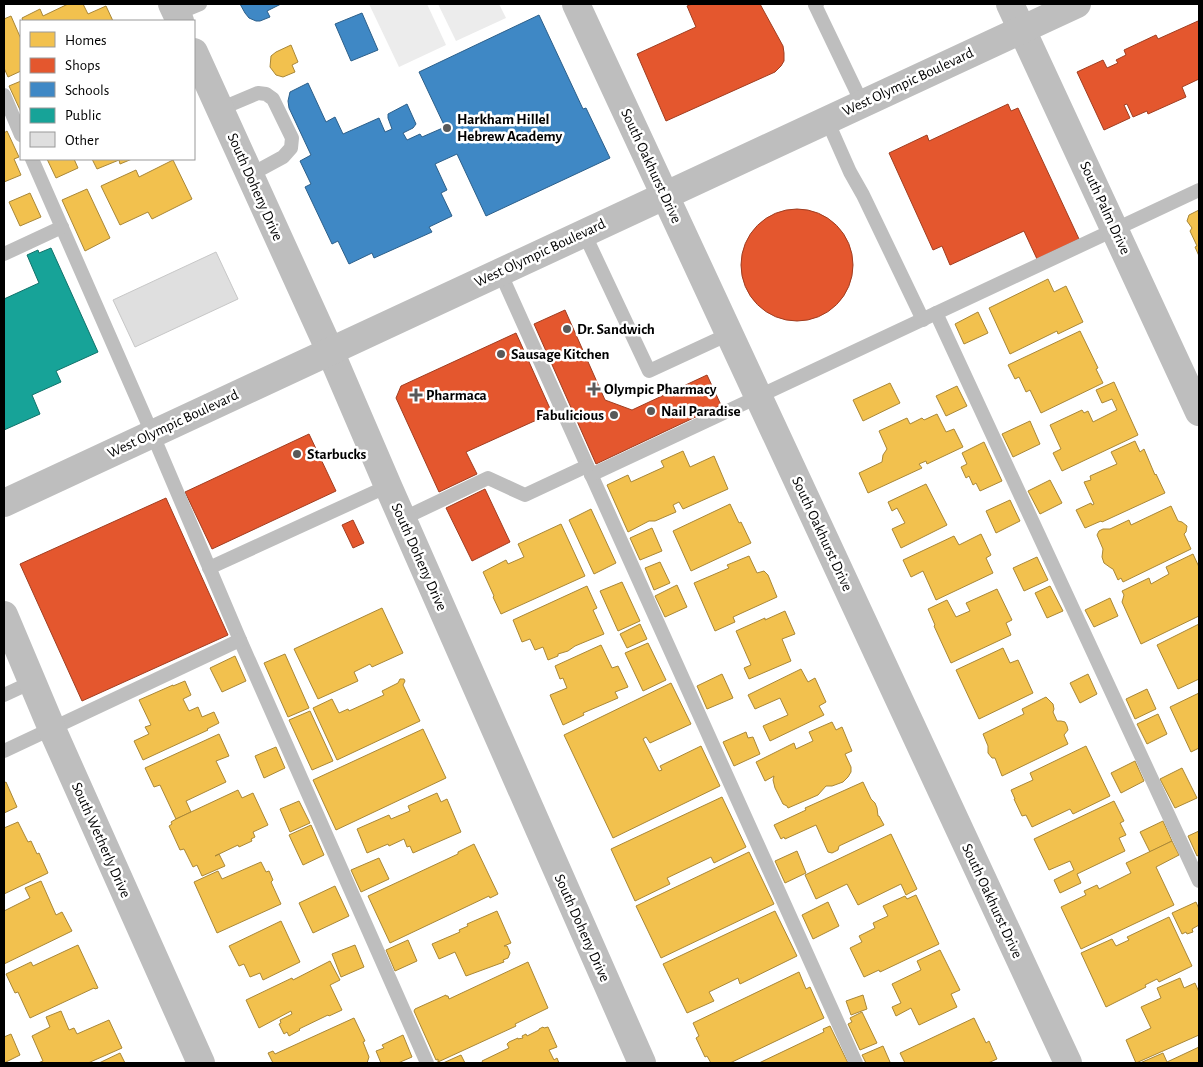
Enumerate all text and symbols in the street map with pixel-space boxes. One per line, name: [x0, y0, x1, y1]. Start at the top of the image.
legend: [20, 20, 195, 160]
text: Homes: [65, 33, 107, 48]
street label: West Olympic Boulevard: [840, 45, 976, 119]
text: Shops: [65, 58, 100, 73]
text: Schools: [65, 83, 109, 98]
street label: South Oakhurst Drive: [618, 106, 684, 226]
text: Public: [65, 108, 101, 123]
place label: Harkham Hillel Hebrew Academy: [457, 112, 562, 144]
marker: Harkham Hillel Hebrew Academy: [441, 122, 453, 134]
street label: South Doheny Drive: [225, 131, 286, 243]
text: Other: [65, 133, 99, 148]
street label: South Palm Drive: [1077, 159, 1133, 257]
street label: West Olympic Boulevard: [472, 216, 608, 290]
place label: Dr. Sandwich: [577, 322, 655, 337]
marker: Dr. Sandwich: [561, 323, 573, 335]
place label: Sausage Kitchen: [511, 347, 609, 362]
marker: Sausage Kitchen: [495, 348, 507, 360]
place label: Olympic Pharmacy: [604, 382, 717, 397]
marker: Olympic Pharmacy: [588, 383, 600, 395]
street label: West Olympic Boulevard: [105, 387, 241, 461]
place label: Pharmaca: [426, 388, 487, 403]
marker: Pharmaca: [410, 389, 422, 401]
place label: Nail Paradise: [661, 404, 741, 419]
marker: Nail Paradise: [645, 405, 657, 417]
place label: Fabulicious: [536, 408, 604, 423]
marker: Fabulicious: [608, 409, 620, 421]
place label: Starbucks: [307, 447, 367, 462]
marker: Starbucks: [291, 448, 303, 460]
street label: South Oakhurst Drive: [789, 474, 855, 594]
street label: South Doheny Drive: [389, 501, 450, 613]
street label: South Wetherly Drive: [69, 780, 133, 900]
street label: South Oakhurst Drive: [959, 841, 1025, 961]
street label: South Doheny Drive: [552, 872, 613, 984]

